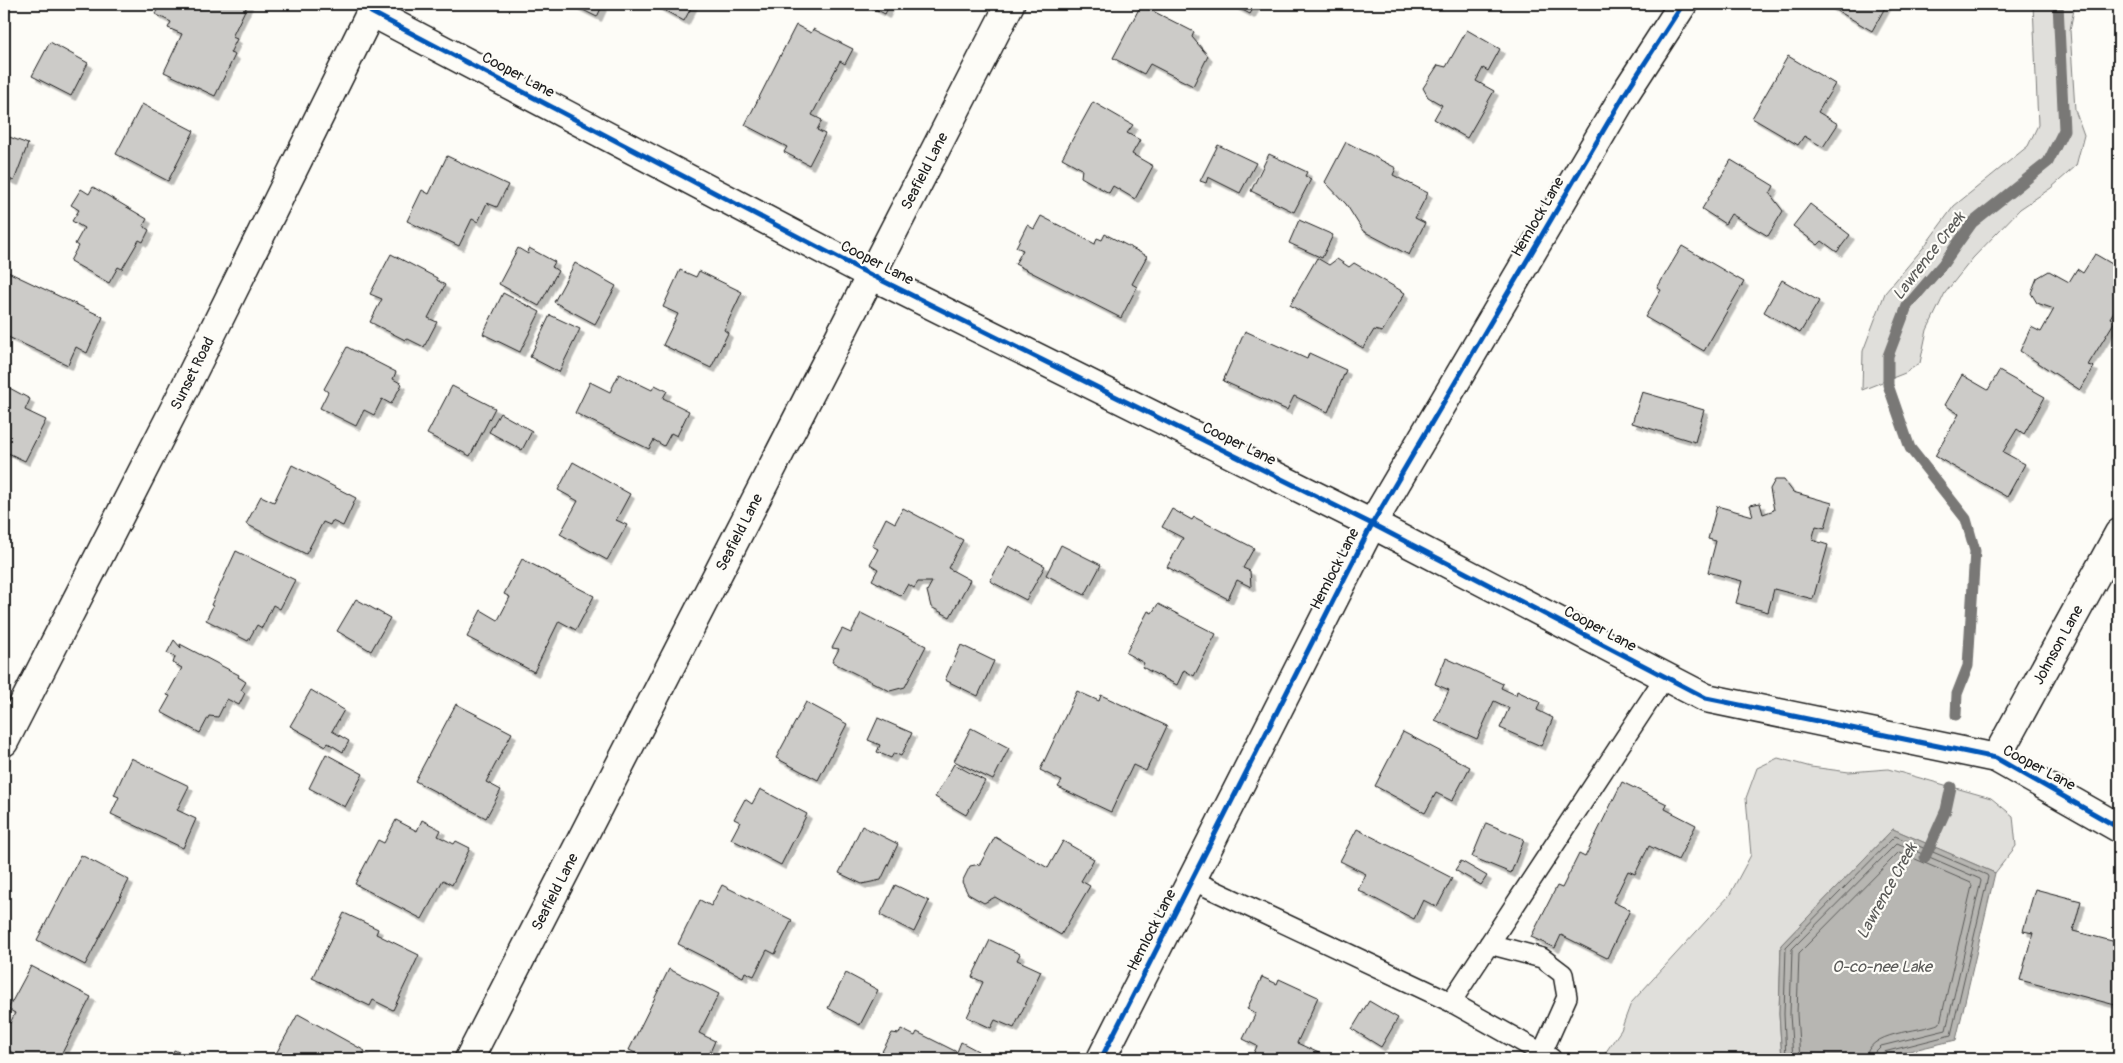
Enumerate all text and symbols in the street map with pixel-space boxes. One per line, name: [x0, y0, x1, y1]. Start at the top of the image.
street label: Cooper Lane: [478, 48, 558, 102]
street label: Seafield Lane: [897, 129, 952, 213]
street label: Hemlock Lane: [1507, 173, 1569, 260]
water label: Lawrence Creek: [1888, 207, 1970, 304]
street label: Cooper Lane: [837, 236, 917, 290]
street label: Sunset Road: [166, 334, 218, 413]
street label: Cooper Lane: [1199, 418, 1279, 470]
street label: Seafield Lane: [711, 490, 767, 574]
street label: Hemlock Lane: [1306, 524, 1364, 613]
street label: Johnson Lane: [2028, 601, 2088, 688]
street label: Cooper Lane: [1560, 602, 1640, 656]
street label: Cooper Lane: [1999, 741, 2079, 795]
water label: Lawrence Creek: [1852, 838, 1922, 942]
street label: Seafield Lane: [527, 849, 583, 934]
street label: Hemlock Lane: [1123, 885, 1181, 974]
water label: O-co-nee Lake: [1832, 957, 1934, 977]

